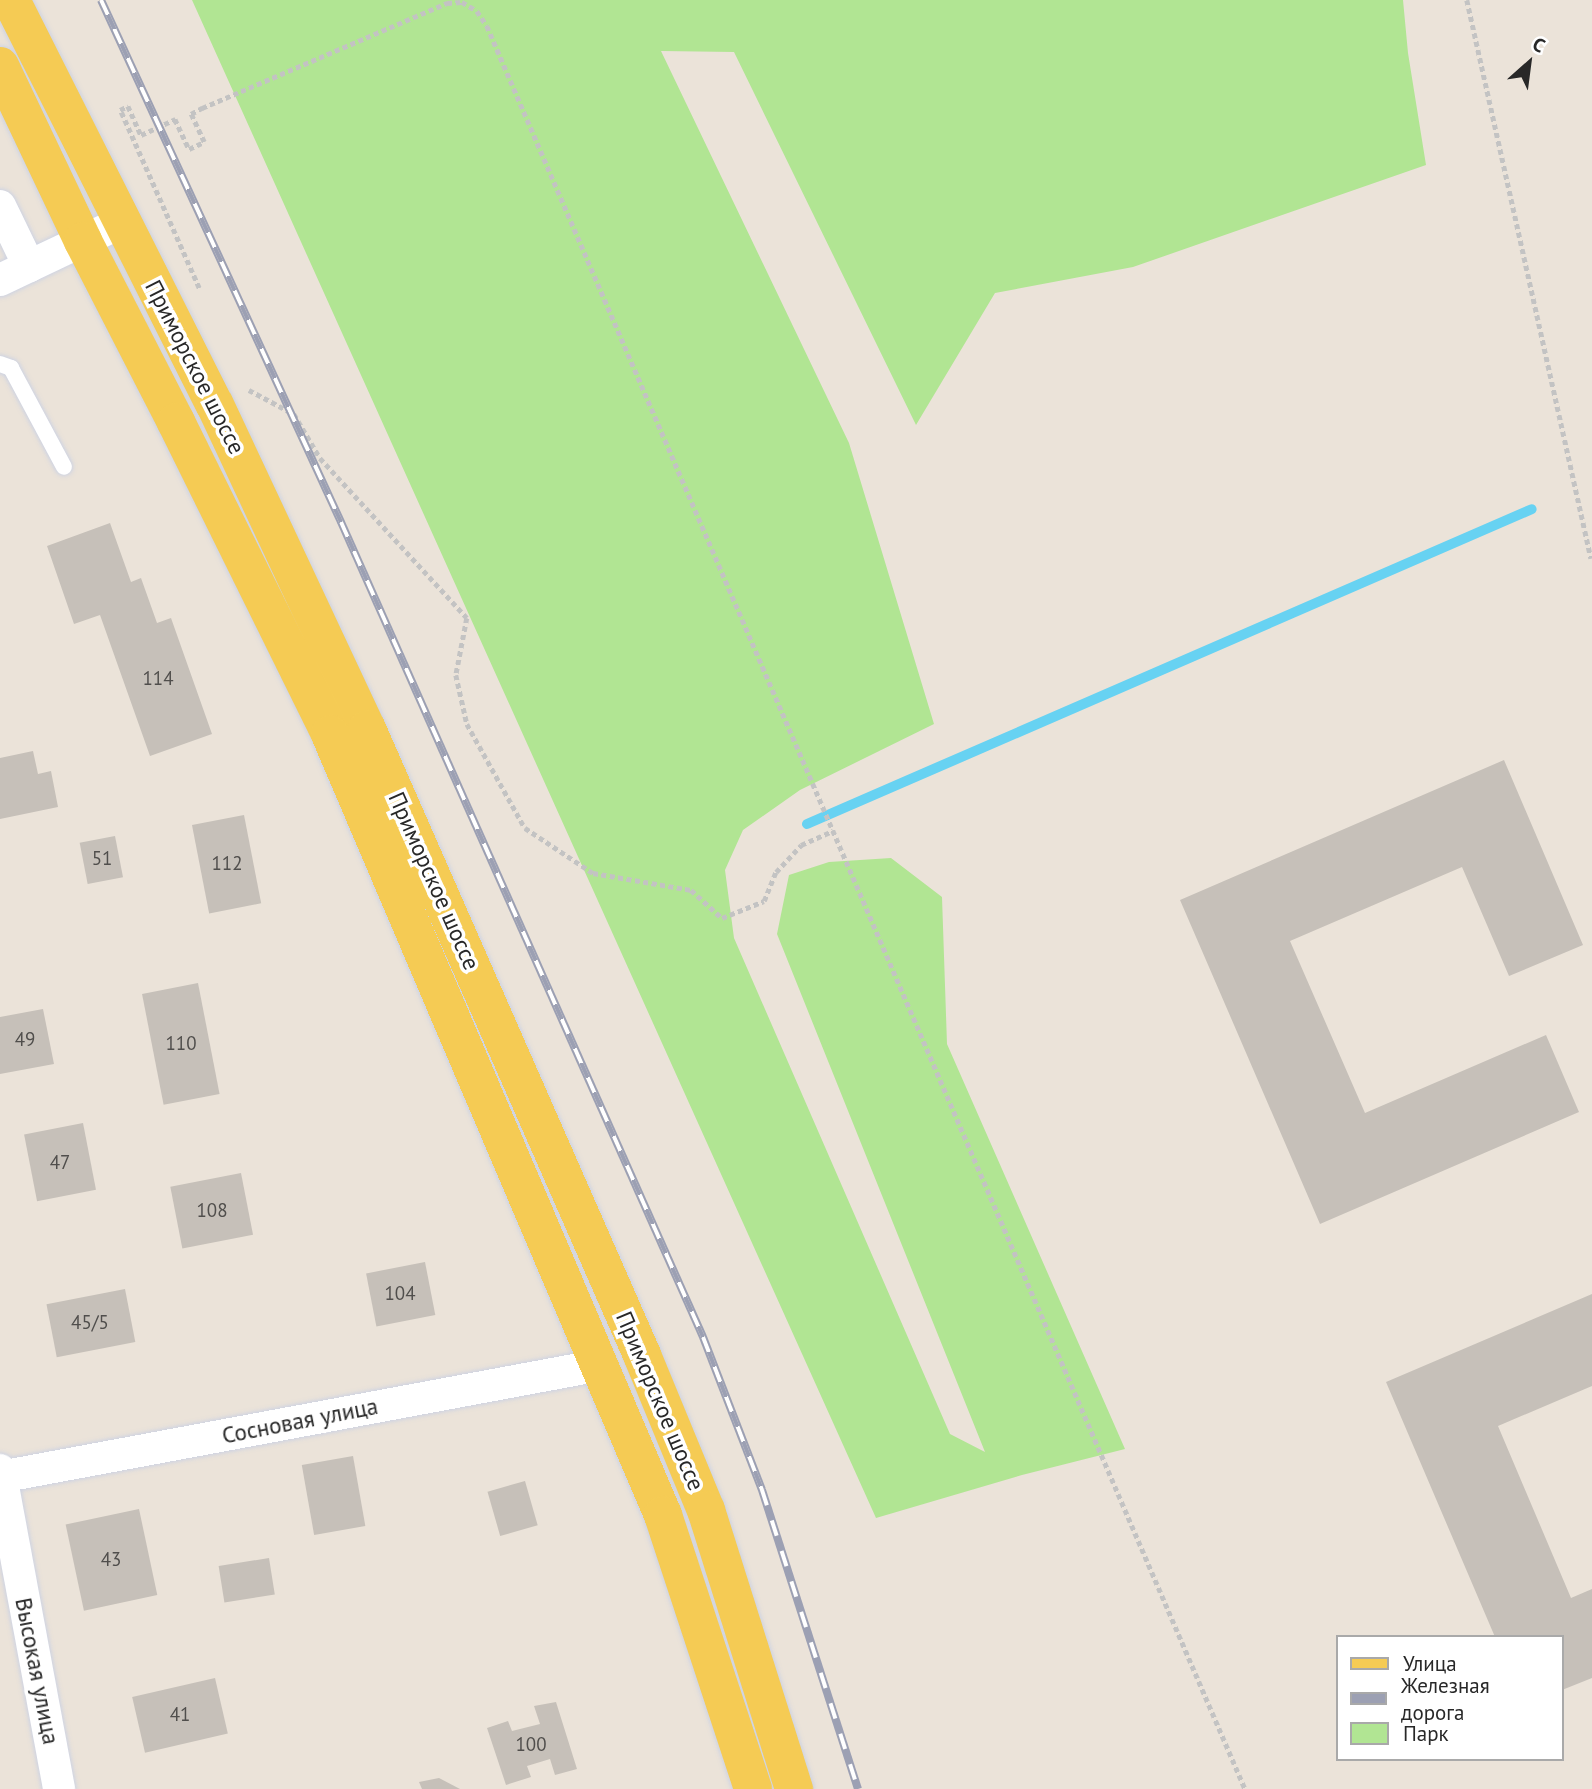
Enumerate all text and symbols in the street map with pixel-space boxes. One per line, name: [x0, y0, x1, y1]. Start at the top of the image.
north arrow: [1494, 28, 1564, 98]
text: С: [1529, 31, 1549, 58]
street label: Приморское шоссе: [139, 275, 251, 459]
house number: 114: [142, 668, 174, 690]
street label: Приморское шоссе: [382, 788, 486, 974]
house number: 51: [92, 848, 112, 870]
house number: 112: [211, 853, 243, 875]
house number: 49: [15, 1029, 35, 1051]
house number: 110: [165, 1033, 197, 1055]
house number: 47: [50, 1152, 70, 1174]
house number: 108: [196, 1200, 228, 1222]
house number: 104: [384, 1283, 416, 1305]
street label: Приморское шоссе: [610, 1307, 710, 1495]
house number: 45/5: [71, 1312, 109, 1334]
street label: Сосновая улица: [220, 1392, 380, 1450]
house number: 43: [101, 1549, 121, 1571]
street label: Высокая улица: [9, 1595, 65, 1747]
legend: [1336, 1635, 1564, 1761]
text: Улица: [1403, 1650, 1457, 1677]
text: Железная дорога: [1401, 1672, 1490, 1726]
house number: 41: [170, 1704, 190, 1726]
text: Парк: [1403, 1720, 1449, 1747]
house number: 100: [515, 1734, 547, 1756]

